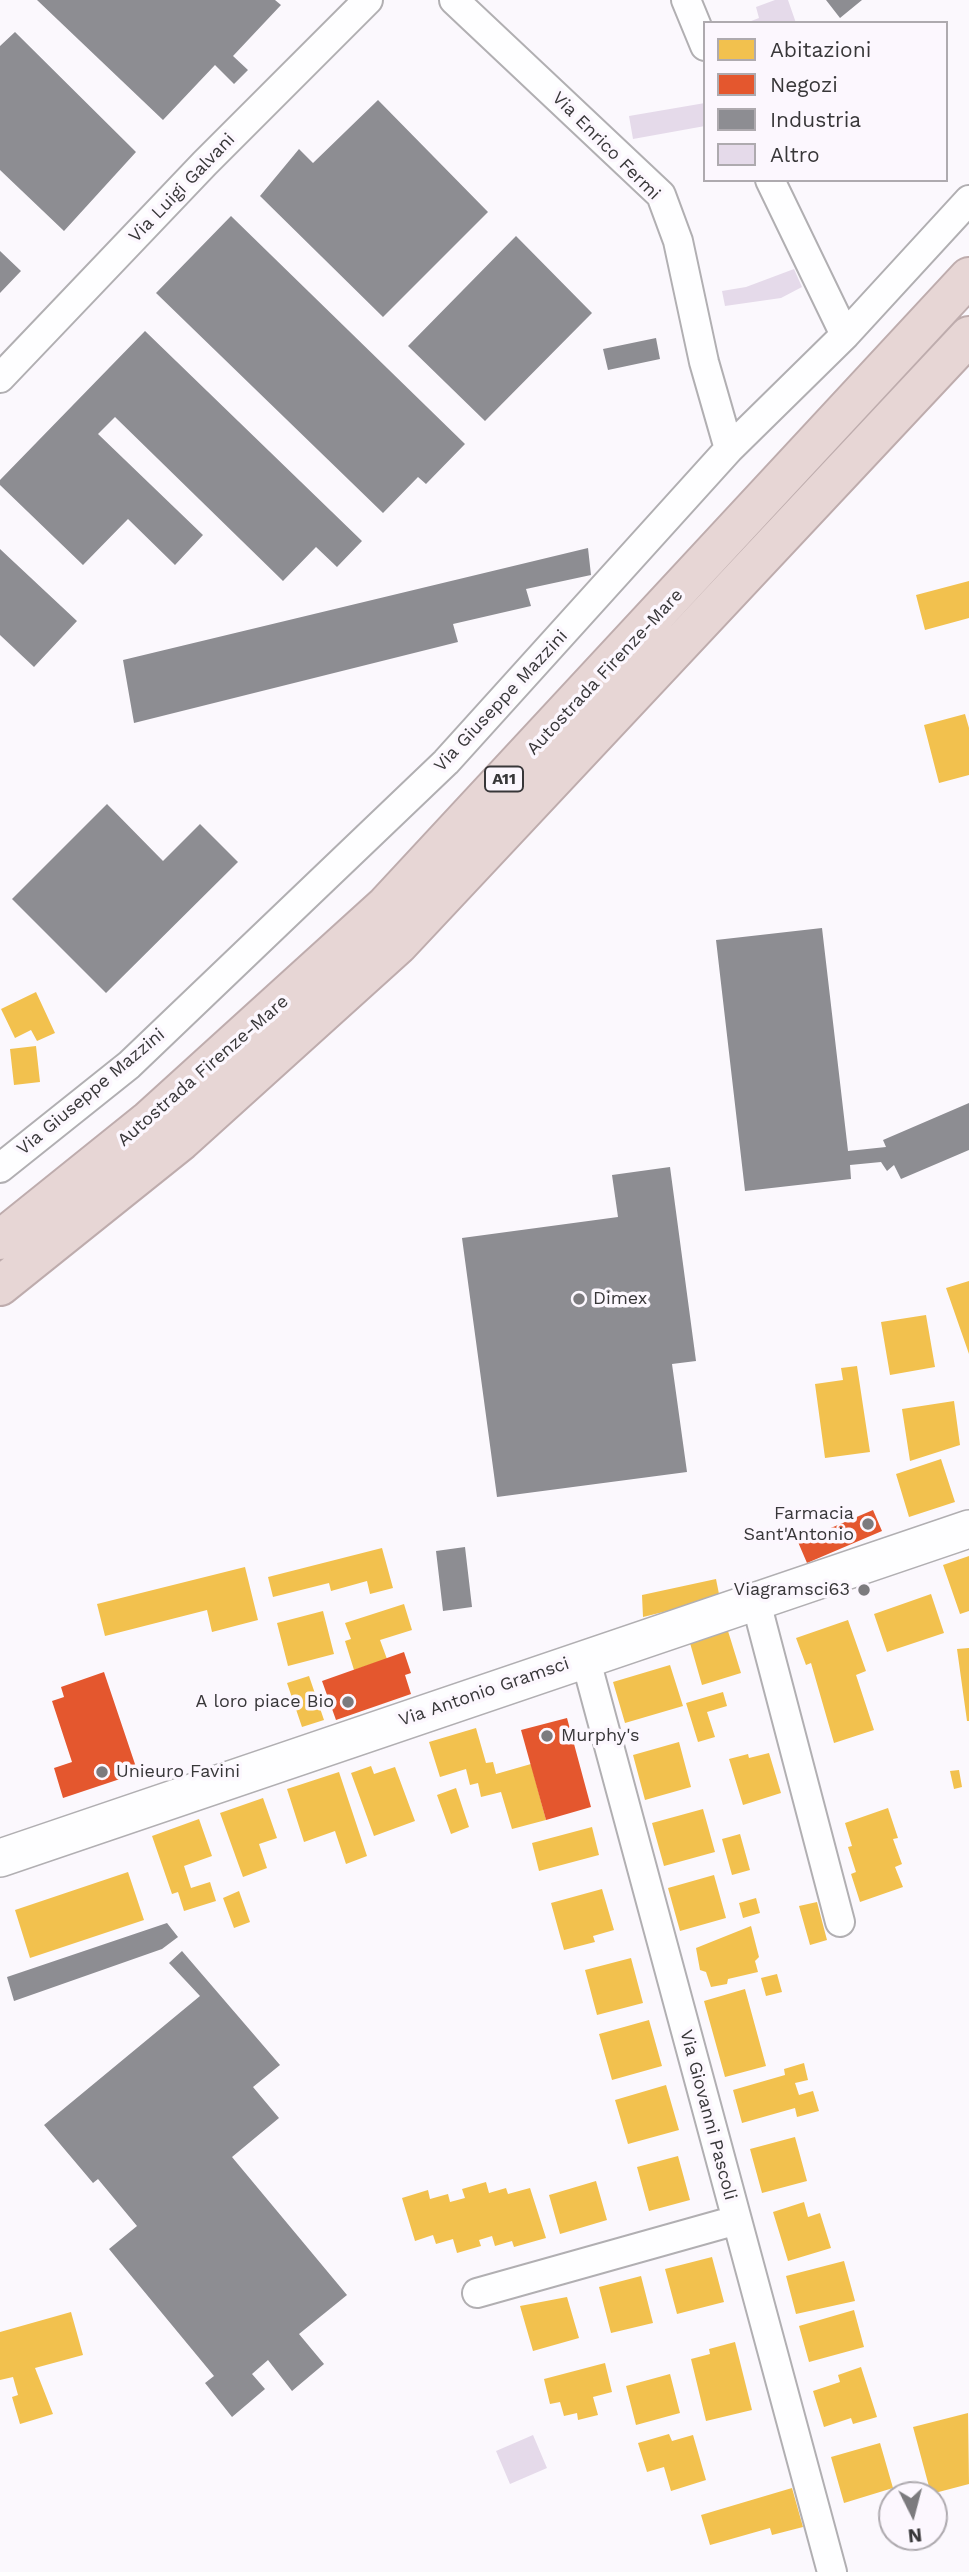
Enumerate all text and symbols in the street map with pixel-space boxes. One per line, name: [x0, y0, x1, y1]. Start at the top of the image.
legend: [703, 21, 948, 182]
text: Abitazioni: [770, 37, 871, 62]
text: Negozi: [770, 72, 838, 97]
street label: Via Enrico Fermi: [547, 87, 665, 205]
text: Industria: [770, 107, 861, 132]
street label: Via Luigi Galvani: [124, 129, 240, 247]
text: Altro: [770, 142, 820, 167]
street label: Autostrada Firenze-Mare: [522, 584, 688, 760]
street label: Via Giuseppe Mazzini: [430, 626, 572, 776]
road number: A11: [485, 766, 523, 792]
street label: Autostrada Firenze-Mare: [113, 991, 293, 1151]
street label: Via Giuseppe Mazzini: [13, 1024, 169, 1160]
place label: Dimex: [593, 1288, 647, 1310]
marker: Dimex: [571, 1291, 587, 1307]
place label: Farmacia Sant'Antonio: [744, 1503, 854, 1546]
marker: Farmacia Sant'Antonio: [860, 1516, 876, 1532]
place label: Viagramsci63: [734, 1579, 850, 1601]
marker: Viagramsci63: [856, 1582, 872, 1598]
street label: Via Antonio Gramsci: [396, 1653, 572, 1731]
place label: A loro piace Bio: [195, 1691, 334, 1713]
marker: A loro piace Bio: [340, 1694, 356, 1710]
place label: Murphy's: [561, 1725, 640, 1747]
marker: Murphy's: [539, 1728, 555, 1744]
place label: Unieuro Favini: [116, 1761, 240, 1783]
marker: Unieuro Favini: [94, 1764, 110, 1780]
street label: Via Giovanni Pascoli: [675, 2027, 741, 2203]
north arrow: [878, 2481, 948, 2551]
text: N: [907, 2523, 923, 2548]

